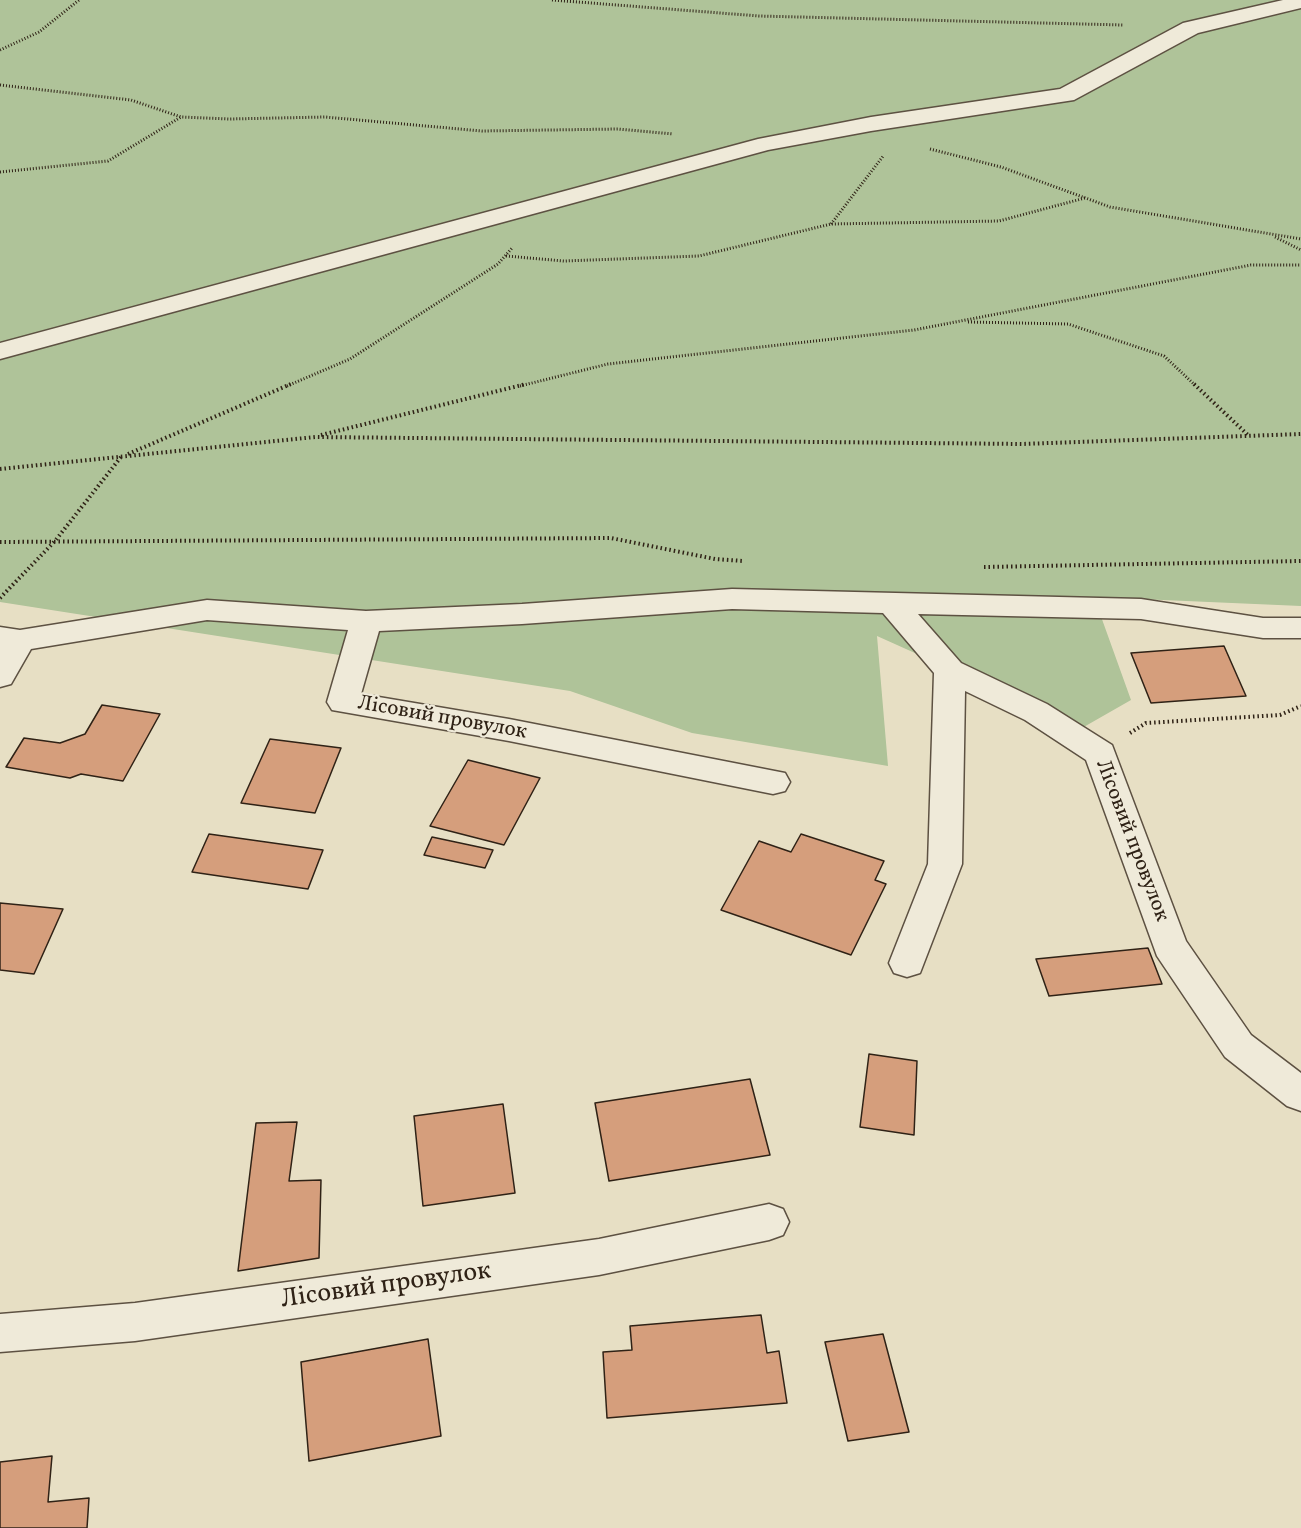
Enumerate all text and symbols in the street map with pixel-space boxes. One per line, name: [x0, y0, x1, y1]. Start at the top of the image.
street label: Лісовий провулок: [355, 692, 529, 746]
street label: Лісовий провулок: [1089, 757, 1173, 925]
street label: Лісовий провулок: [279, 1257, 493, 1317]

